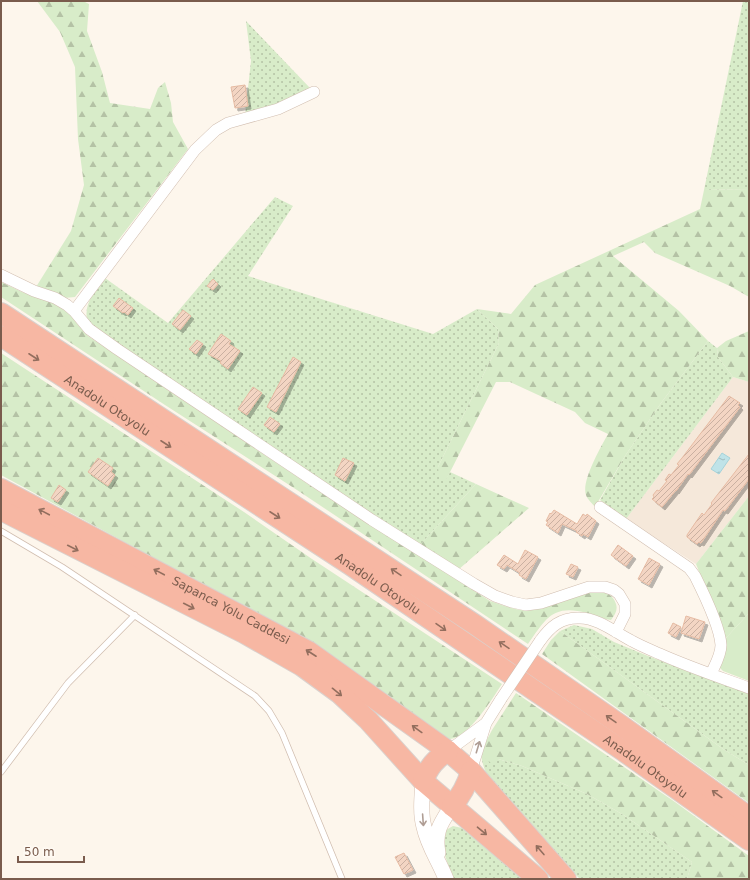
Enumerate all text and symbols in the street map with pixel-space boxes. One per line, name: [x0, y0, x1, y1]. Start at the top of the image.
one-way arrow: [28, 353, 39, 362]
street label: Anadolu Otoyolu: [62, 372, 153, 439]
one-way arrow: [160, 440, 171, 448]
one-way arrow: [38, 508, 50, 515]
one-way arrow: [269, 511, 280, 519]
one-way arrow: [67, 544, 79, 552]
street label: Anadolu Otoyolu: [333, 550, 423, 618]
one-way arrow: [153, 568, 165, 576]
one-way arrow: [391, 568, 402, 577]
street label: Sapanca Yolu Caddesi: [170, 574, 292, 647]
one-way arrow: [183, 603, 195, 610]
one-way arrow: [435, 622, 446, 631]
one-way arrow: [499, 641, 510, 649]
one-way arrow: [305, 649, 316, 657]
one-way arrow: [332, 688, 343, 697]
one-way arrow: [606, 715, 617, 723]
one-way arrow: [411, 724, 422, 733]
street label: Anadolu Otoyolu: [600, 732, 690, 801]
one-way arrow: [475, 741, 482, 754]
one-way arrow: [712, 790, 723, 798]
one-way arrow: [420, 813, 427, 826]
one-way arrow: [477, 826, 487, 835]
scale bar: [18, 838, 84, 864]
text: 50 m: [24, 845, 55, 859]
one-way arrow: [536, 845, 545, 855]

